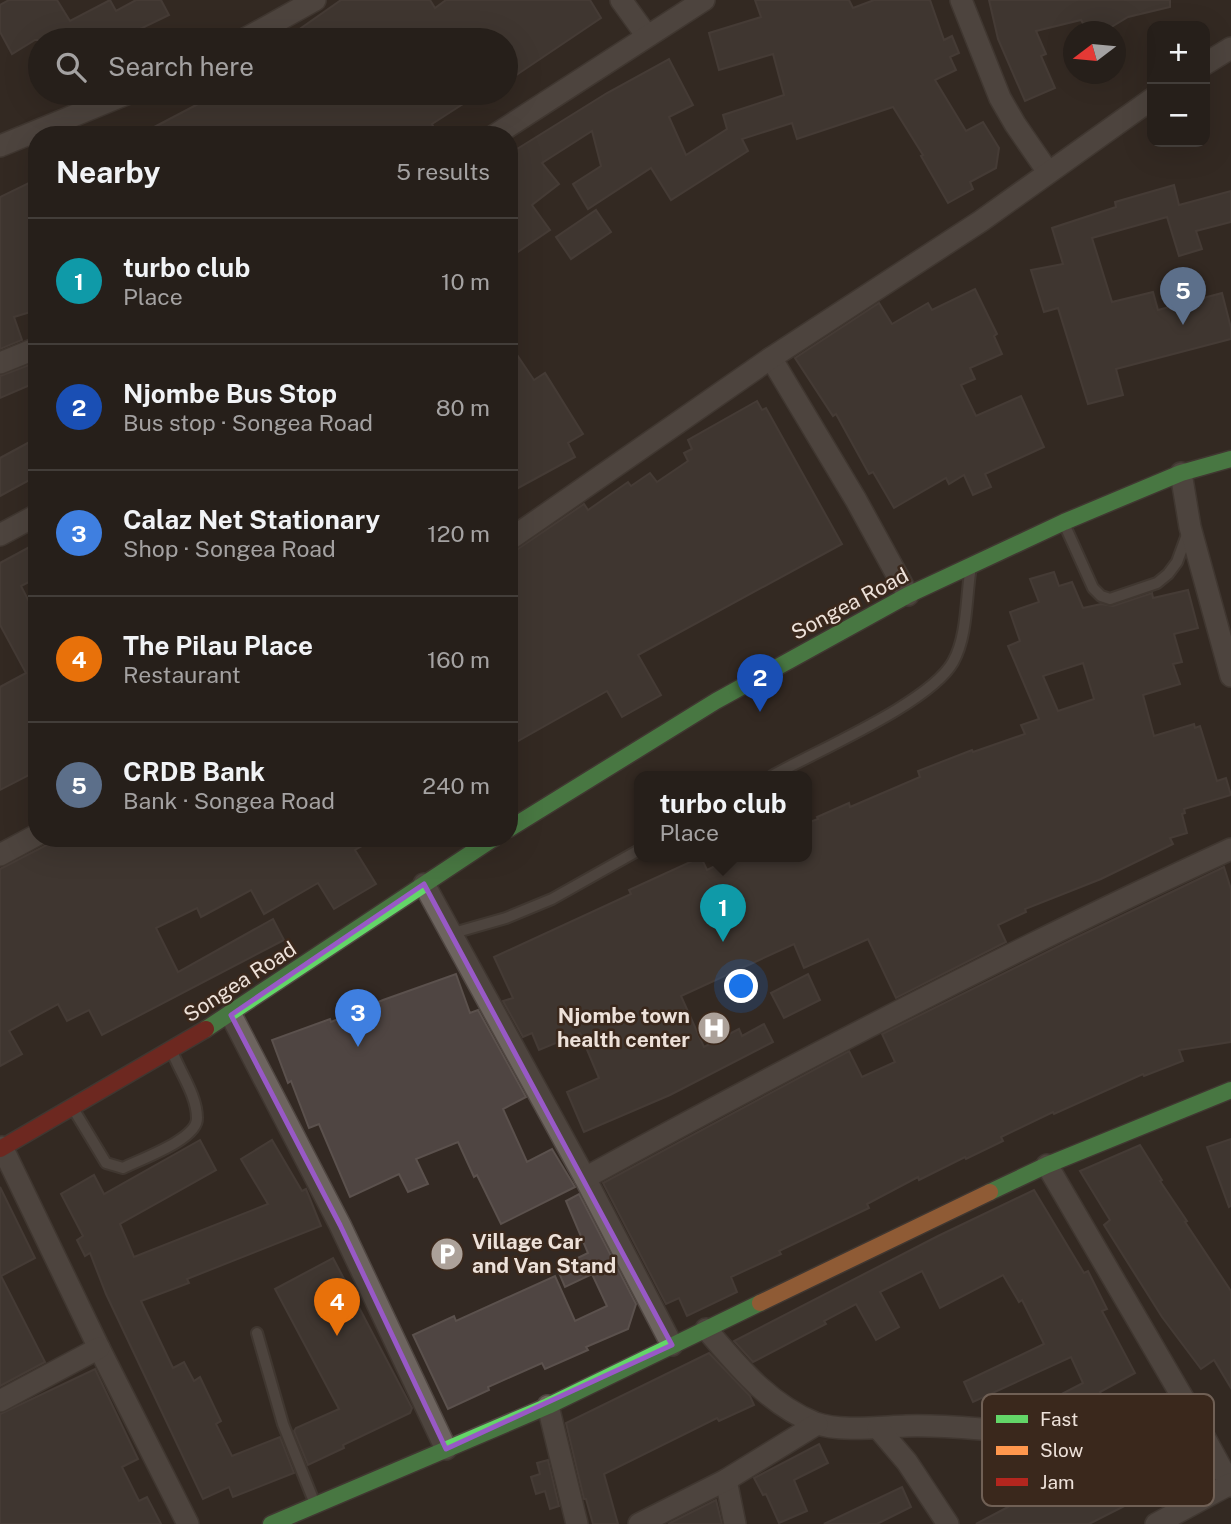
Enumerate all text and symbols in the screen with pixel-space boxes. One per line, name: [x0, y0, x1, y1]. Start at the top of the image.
north arrow: [1063, 21, 1126, 84]
map controls: [1147, 21, 1210, 147]
button: +: [1147, 21, 1210, 84]
search box: [28, 28, 518, 105]
icon: search: [52, 48, 90, 86]
text: Search here: [108, 51, 254, 82]
button: −: [1147, 84, 1210, 147]
text: Nearby: [56, 154, 160, 190]
text: 5 results: [396, 158, 490, 185]
text: turbo club: [123, 252, 250, 283]
pin: 5: [1160, 267, 1206, 325]
text: 1: [74, 268, 84, 295]
text: 10 m: [441, 268, 490, 295]
text: Place: [123, 283, 183, 310]
text: Njombe Bus Stop: [123, 378, 337, 409]
text: 2: [72, 394, 86, 421]
text: 80 m: [436, 394, 490, 421]
text: Bus stop · Songea Road: [123, 409, 373, 436]
text: Calaz Net Stationary: [123, 504, 380, 535]
text: 3: [71, 520, 87, 547]
text: 120 m: [427, 520, 490, 547]
text: Shop · Songea Road: [123, 535, 336, 562]
street label: Songea Road: [787, 562, 913, 645]
text: The Pilau Place: [123, 630, 313, 661]
text: 4: [71, 646, 87, 673]
text: 160 m: [427, 646, 490, 673]
pin: 2: [737, 654, 783, 712]
text: Restaurant: [123, 661, 241, 688]
text: CRDB Bank: [123, 756, 265, 787]
popup: [634, 771, 812, 862]
text: 5: [71, 772, 87, 799]
text: 240 m: [422, 772, 490, 799]
text: Bank · Songea Road: [123, 787, 335, 814]
text: turbo club: [659, 788, 787, 819]
text: Place: [659, 819, 719, 846]
pin: 1: [700, 884, 746, 942]
street label: Songea Road: [179, 936, 301, 1027]
your location: [724, 969, 758, 1003]
pin: 3: [335, 989, 381, 1047]
place label: Njombe town health center: [557, 1003, 690, 1052]
hospital icon: Njombe town health center: [695, 1009, 733, 1047]
place label: Village Car and Van Stand: [472, 1229, 616, 1278]
parking icon: Village Car and Van Stand: [428, 1235, 466, 1273]
pin: 4: [314, 1278, 360, 1336]
legend: [982, 1394, 1214, 1506]
text: Fast: [1040, 1408, 1078, 1430]
text: Slow: [1040, 1439, 1084, 1461]
text: Jam: [1040, 1471, 1074, 1493]

